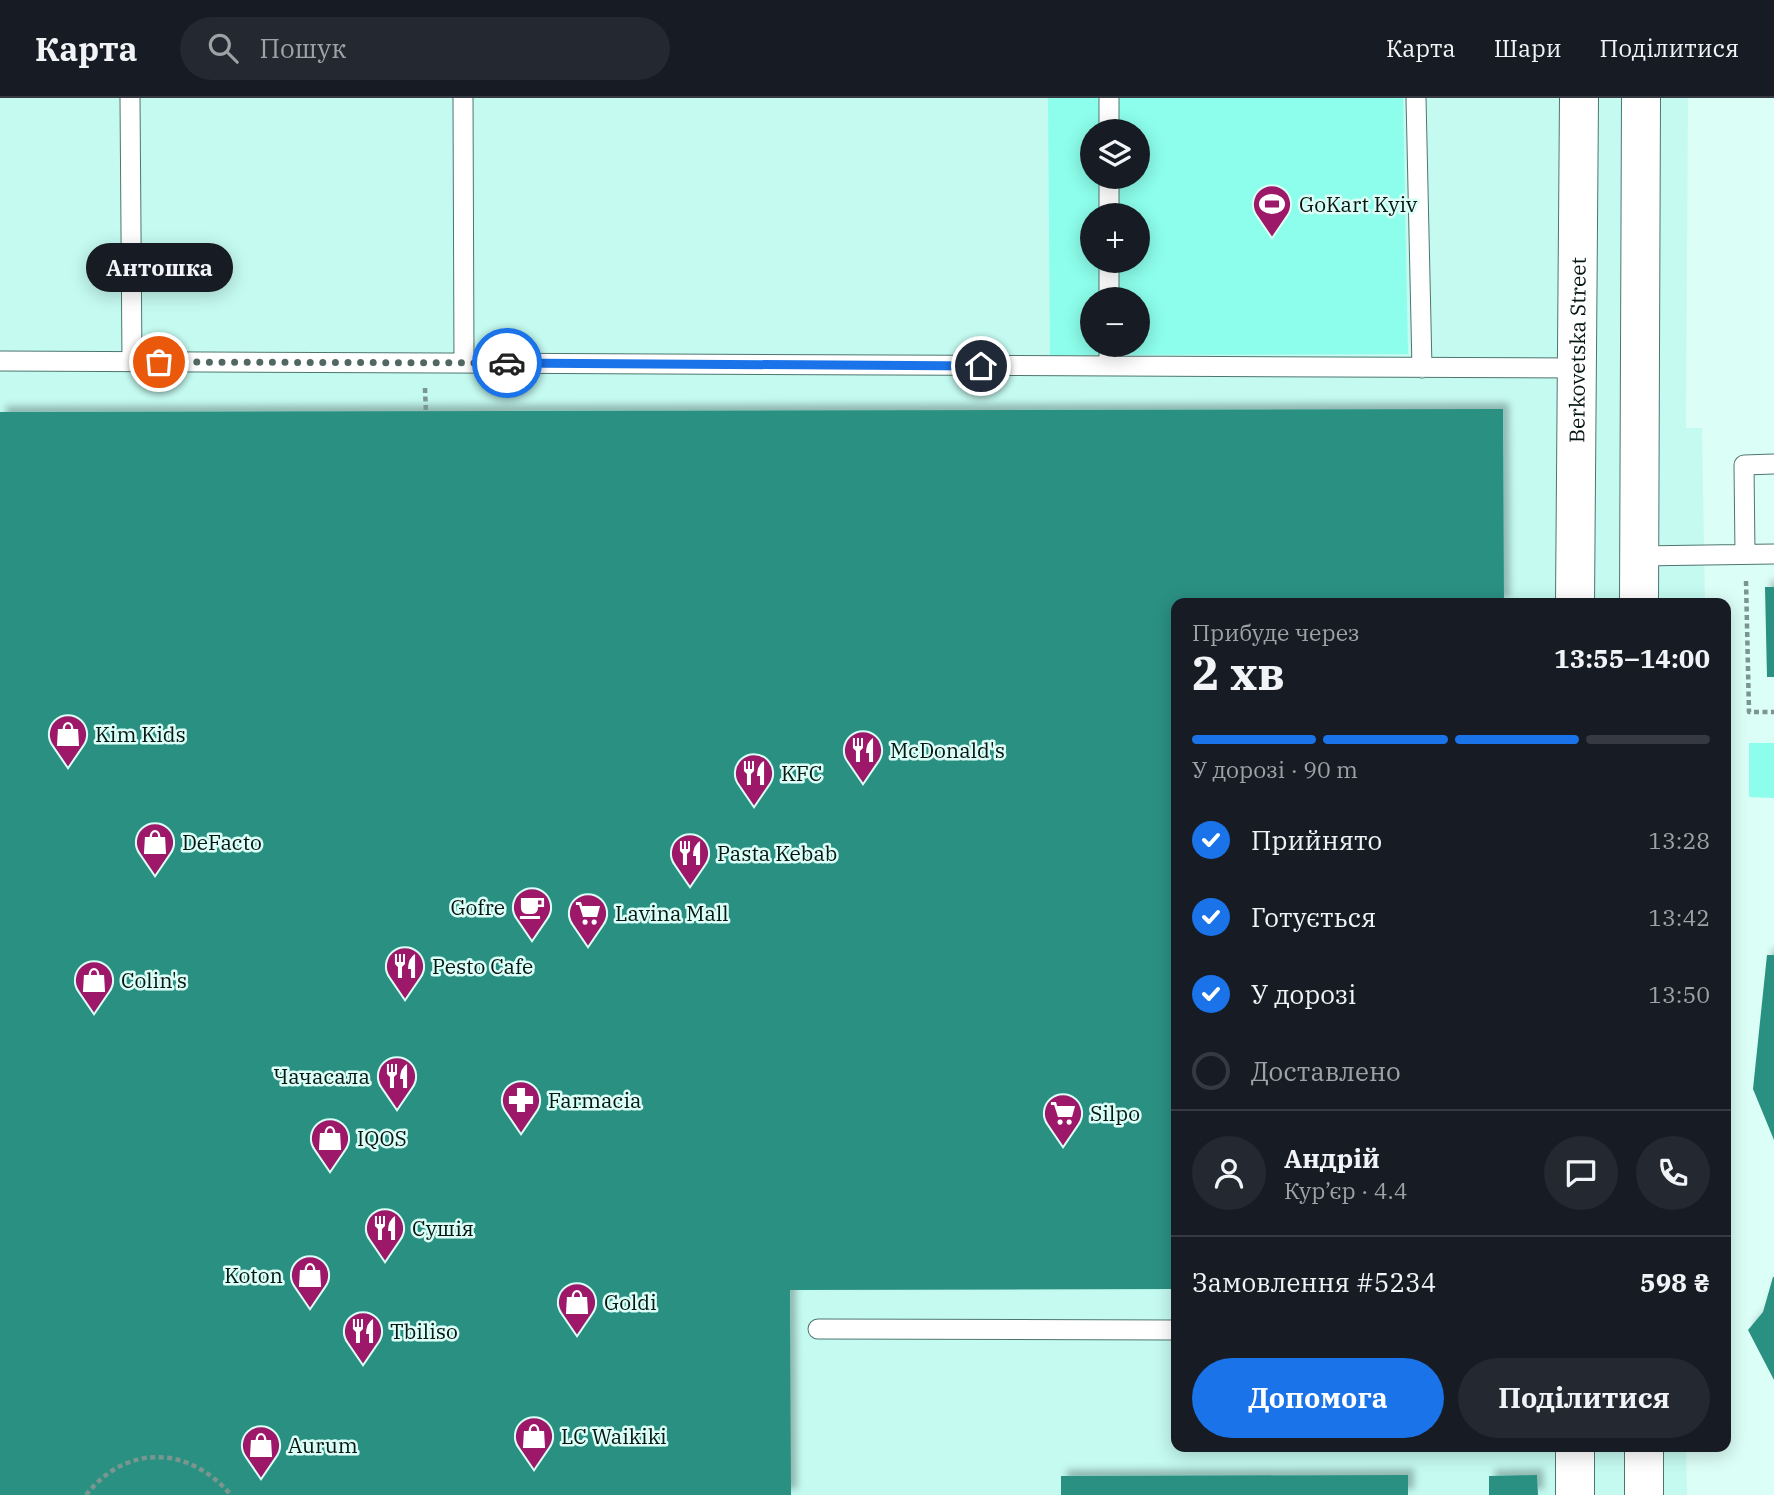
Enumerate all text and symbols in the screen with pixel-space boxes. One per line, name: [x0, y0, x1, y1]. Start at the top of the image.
search box: [180, 17, 670, 80]
text: Карта: [35, 27, 138, 70]
icon: search: [204, 29, 242, 67]
text: Пошук: [260, 31, 346, 65]
text: Карта: [1386, 32, 1456, 64]
text: Шари: [1494, 32, 1562, 64]
text: Поділитися: [1600, 32, 1739, 64]
map controls: [1080, 119, 1150, 357]
button: layers: [1080, 119, 1150, 189]
sports icon: GoKart Kyiv: [1251, 183, 1293, 238]
place label: GoKart Kyiv: [1299, 190, 1418, 218]
button: +: [1080, 203, 1150, 273]
callout: Антошка: [86, 243, 232, 292]
text: Антошка: [106, 252, 213, 282]
street label: Berkovetska Street: [1562, 257, 1592, 443]
button: −: [1080, 287, 1150, 357]
courier: [472, 328, 542, 398]
pin: [129, 332, 189, 392]
pin: [951, 336, 1011, 396]
icon: bag: [140, 343, 178, 381]
icon: car: [488, 344, 526, 382]
icon: home: [962, 347, 1000, 385]
text: Прибуде через: [1192, 617, 1360, 647]
text: 13:55–14:00: [1554, 641, 1710, 675]
text: 2 хв: [1192, 643, 1285, 703]
shop icon: Kim Kids: [47, 713, 89, 768]
place label: Kim Kids: [95, 720, 186, 748]
restaurant icon: McDonald's: [842, 729, 884, 784]
place label: McDonald's: [890, 736, 1005, 764]
restaurant icon: KFC: [733, 752, 775, 807]
text: У дорозі · 90 m: [1192, 754, 1358, 784]
place label: KFC: [781, 759, 822, 787]
shop icon: DeFacto: [134, 821, 176, 876]
icon: check: [1192, 821, 1230, 859]
text: Прийнято: [1251, 823, 1382, 857]
text: 13:28: [1648, 825, 1710, 855]
place label: DeFacto: [182, 828, 262, 856]
restaurant icon: Pasta Kebab: [669, 832, 711, 887]
place label: Pasta Kebab: [717, 839, 837, 867]
cafe icon: Gofre: [511, 886, 553, 941]
supermarket icon: Lavina Mall: [567, 892, 609, 947]
place label: Gofre: [450, 893, 505, 921]
icon: check: [1192, 898, 1230, 936]
place label: Lavina Mall: [615, 899, 729, 927]
text: Готується: [1251, 900, 1376, 934]
text: 13:42: [1648, 902, 1710, 932]
restaurant icon: Pesto Cafe: [384, 945, 426, 1000]
place label: Pesto Cafe: [432, 952, 533, 980]
shop icon: Colin's: [73, 959, 115, 1014]
place label: Colin's: [121, 966, 187, 994]
icon: check: [1192, 975, 1230, 1013]
text: У дорозі: [1251, 977, 1356, 1011]
text: 13:50: [1648, 979, 1710, 1009]
text: Доставлено: [1251, 1054, 1401, 1088]
restaurant icon: Чачасала: [376, 1055, 418, 1110]
place label: Чачасала: [273, 1062, 370, 1090]
pharmacy icon: Farmacia: [500, 1079, 542, 1134]
place label: Farmacia: [548, 1086, 641, 1114]
supermarket icon: Silpo: [1042, 1092, 1084, 1147]
place label: Silpo: [1090, 1099, 1140, 1127]
shop icon: IQOS: [309, 1117, 351, 1172]
place label: IQOS: [357, 1124, 407, 1152]
button: person: [1192, 1136, 1266, 1210]
button: chat: [1544, 1136, 1618, 1210]
button: phone: [1636, 1136, 1710, 1210]
text: Андрій: [1284, 1141, 1380, 1175]
text: Кур’єр · 4.4: [1284, 1175, 1408, 1205]
restaurant icon: Сушія: [364, 1207, 406, 1262]
place label: Сушія: [412, 1214, 474, 1242]
shop icon: Koton: [289, 1254, 331, 1309]
place label: Koton: [224, 1261, 283, 1289]
text: Замовлення #5234: [1192, 1265, 1436, 1299]
text: 598 ₴: [1640, 1265, 1710, 1299]
shop icon: Goldi: [556, 1281, 598, 1336]
place label: Goldi: [604, 1288, 657, 1316]
restaurant icon: Tbiliso: [342, 1310, 384, 1365]
place label: Tbiliso: [390, 1317, 458, 1345]
button: Допомога: [1192, 1358, 1444, 1438]
button: Поділитися: [1458, 1358, 1710, 1438]
shop icon: LC Waikiki: [513, 1415, 555, 1470]
place label: LC Waikiki: [561, 1422, 667, 1450]
shop icon: Aurum: [240, 1424, 282, 1479]
place label: Aurum: [288, 1431, 358, 1459]

